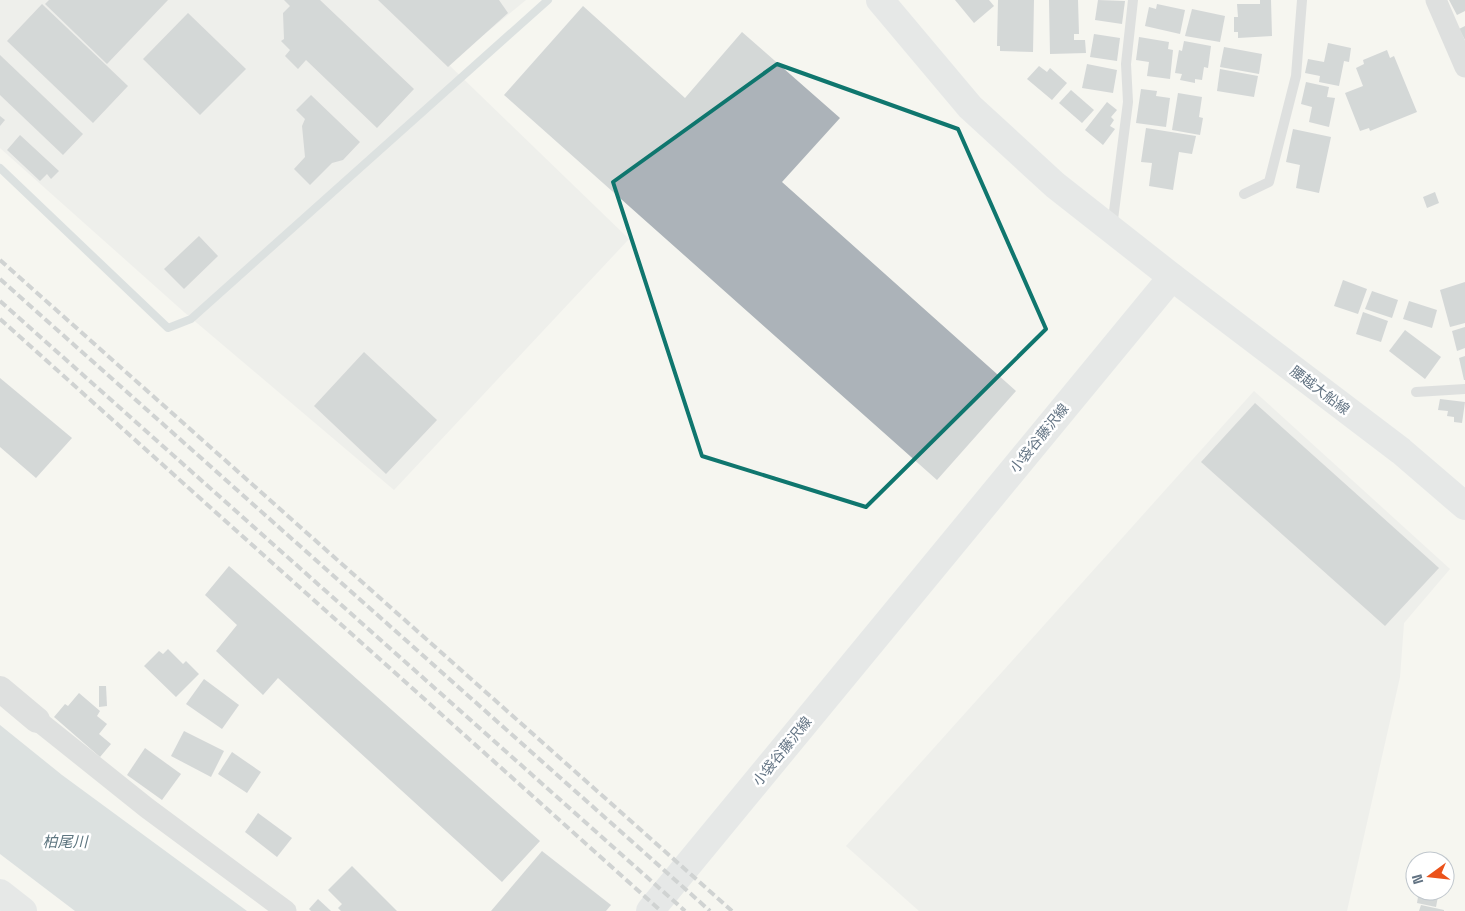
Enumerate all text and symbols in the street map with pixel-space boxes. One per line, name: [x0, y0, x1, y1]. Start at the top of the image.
street label: 腰越大船線: [1287, 362, 1353, 418]
street label: 小袋谷藤沢線: [1006, 400, 1072, 476]
street label: 小袋谷藤沢線: [749, 713, 815, 789]
water label: 柏尾川: [42, 832, 89, 851]
north arrow: [1405, 851, 1455, 901]
text: N: [1408, 872, 1427, 886]

